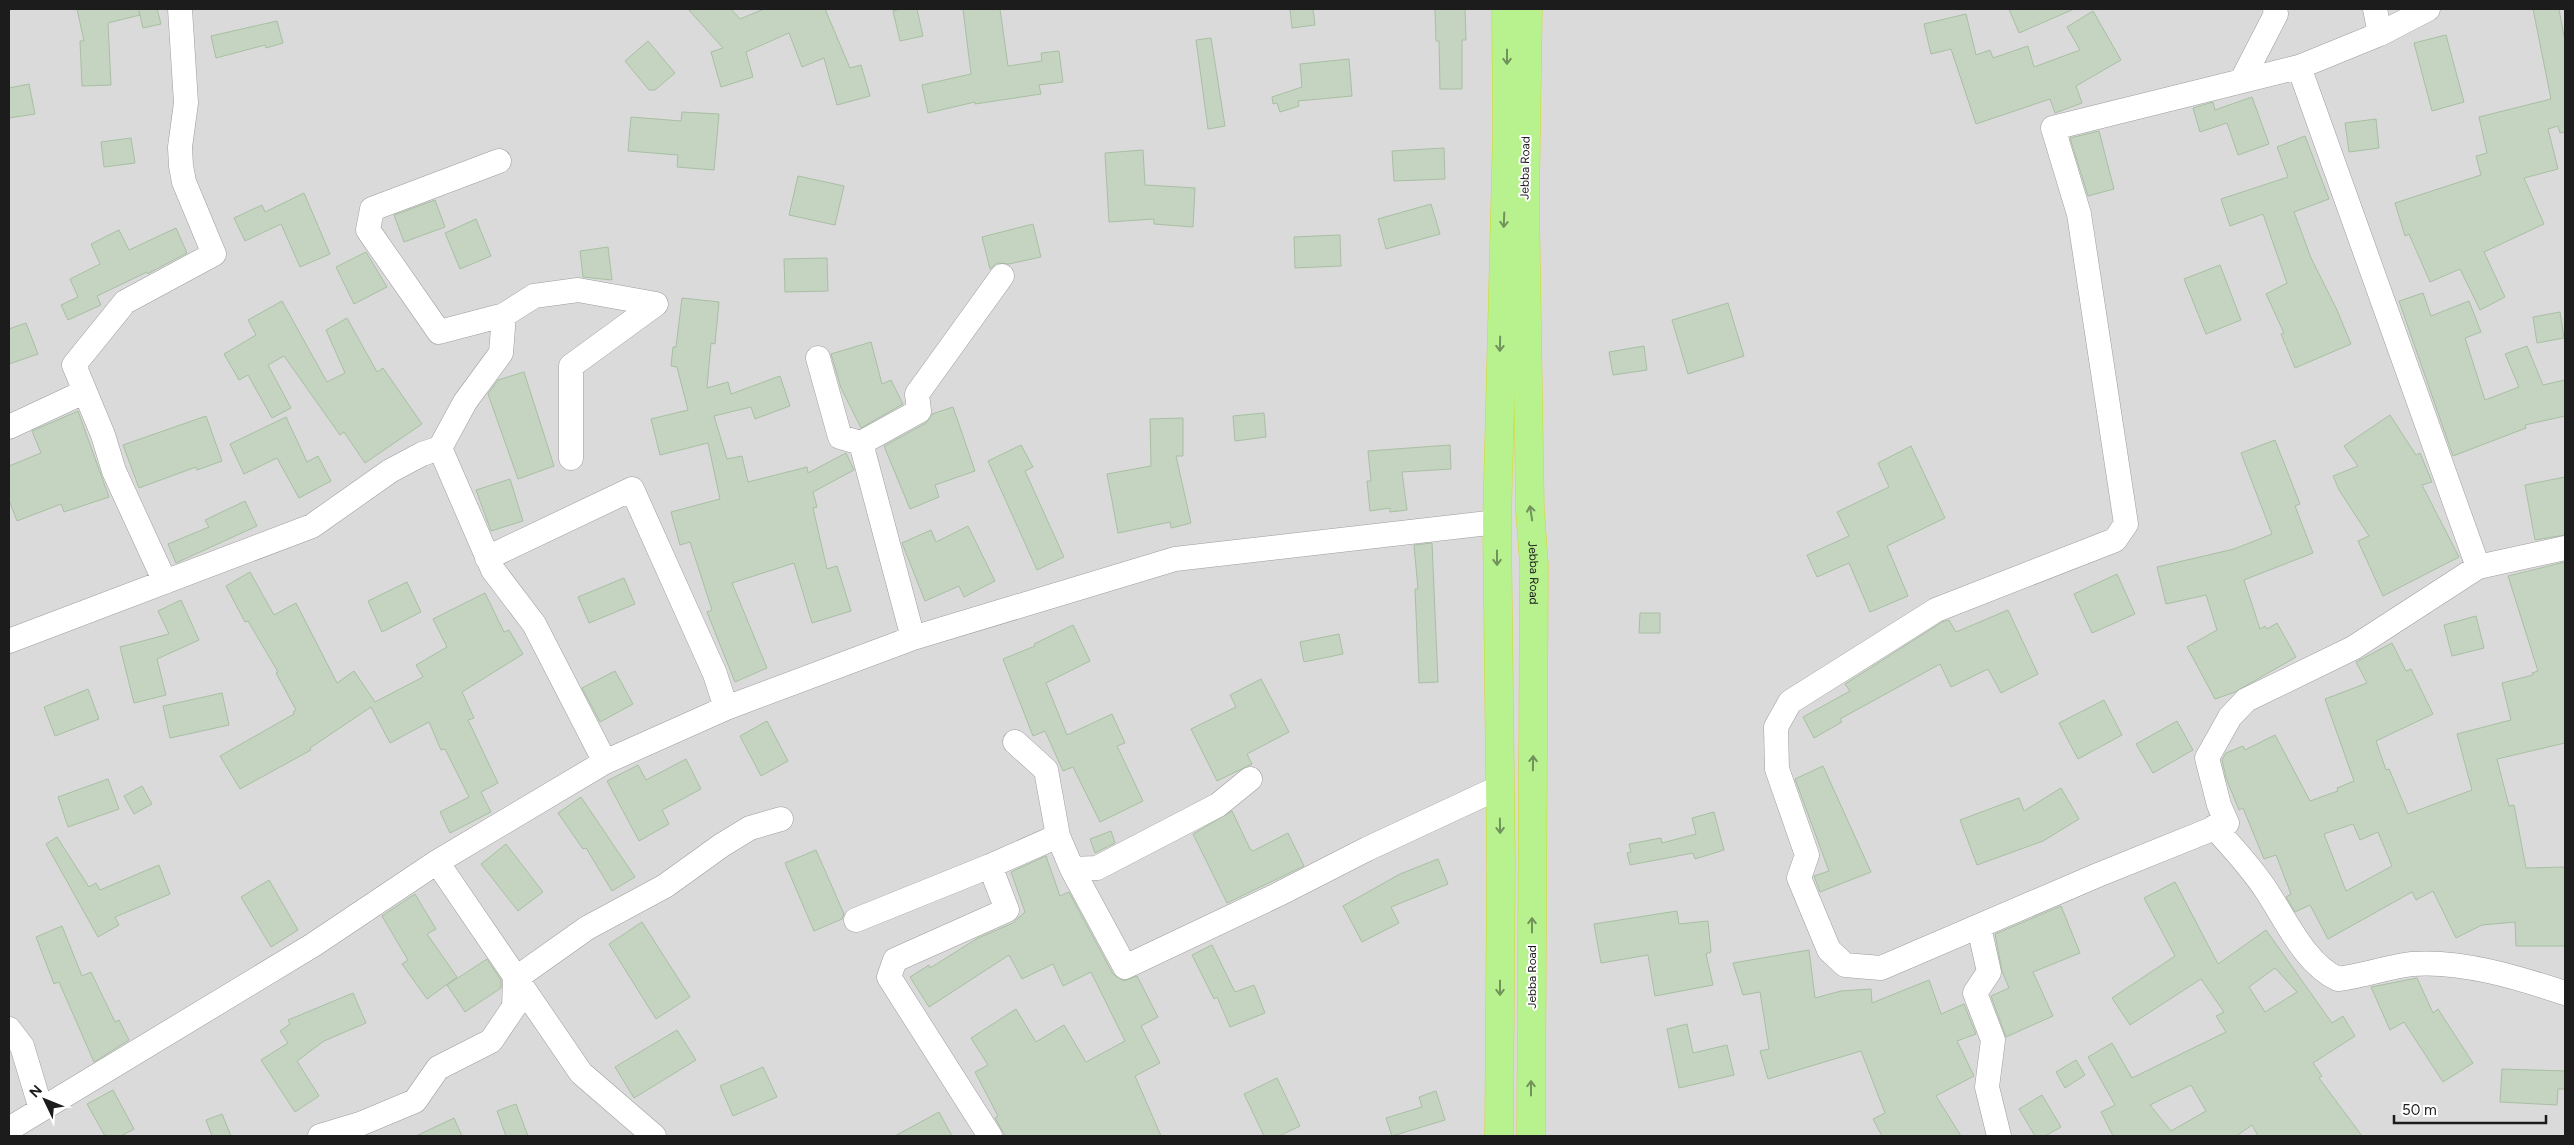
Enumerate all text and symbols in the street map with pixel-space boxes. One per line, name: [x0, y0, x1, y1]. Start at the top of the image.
one-way arrow: [1502, 49, 1512, 65]
street label: Jebba Road: [1517, 136, 1533, 200]
one-way arrow: [1499, 212, 1509, 228]
one-way arrow: [1495, 335, 1505, 351]
one-way arrow: [1526, 505, 1536, 521]
street label: Jebba Road: [1525, 541, 1541, 605]
one-way arrow: [1492, 550, 1502, 566]
one-way arrow: [1528, 755, 1538, 771]
one-way arrow: [1496, 818, 1505, 834]
one-way arrow: [1527, 917, 1537, 934]
street label: Jebba Road: [1525, 945, 1539, 1009]
one-way arrow: [1495, 980, 1505, 996]
north arrow: [20, 1075, 70, 1125]
one-way arrow: [1526, 1080, 1536, 1096]
text: N: [26, 1082, 46, 1101]
scale bar: [2394, 1092, 2546, 1124]
text: 50 m: [2402, 1101, 2437, 1119]

